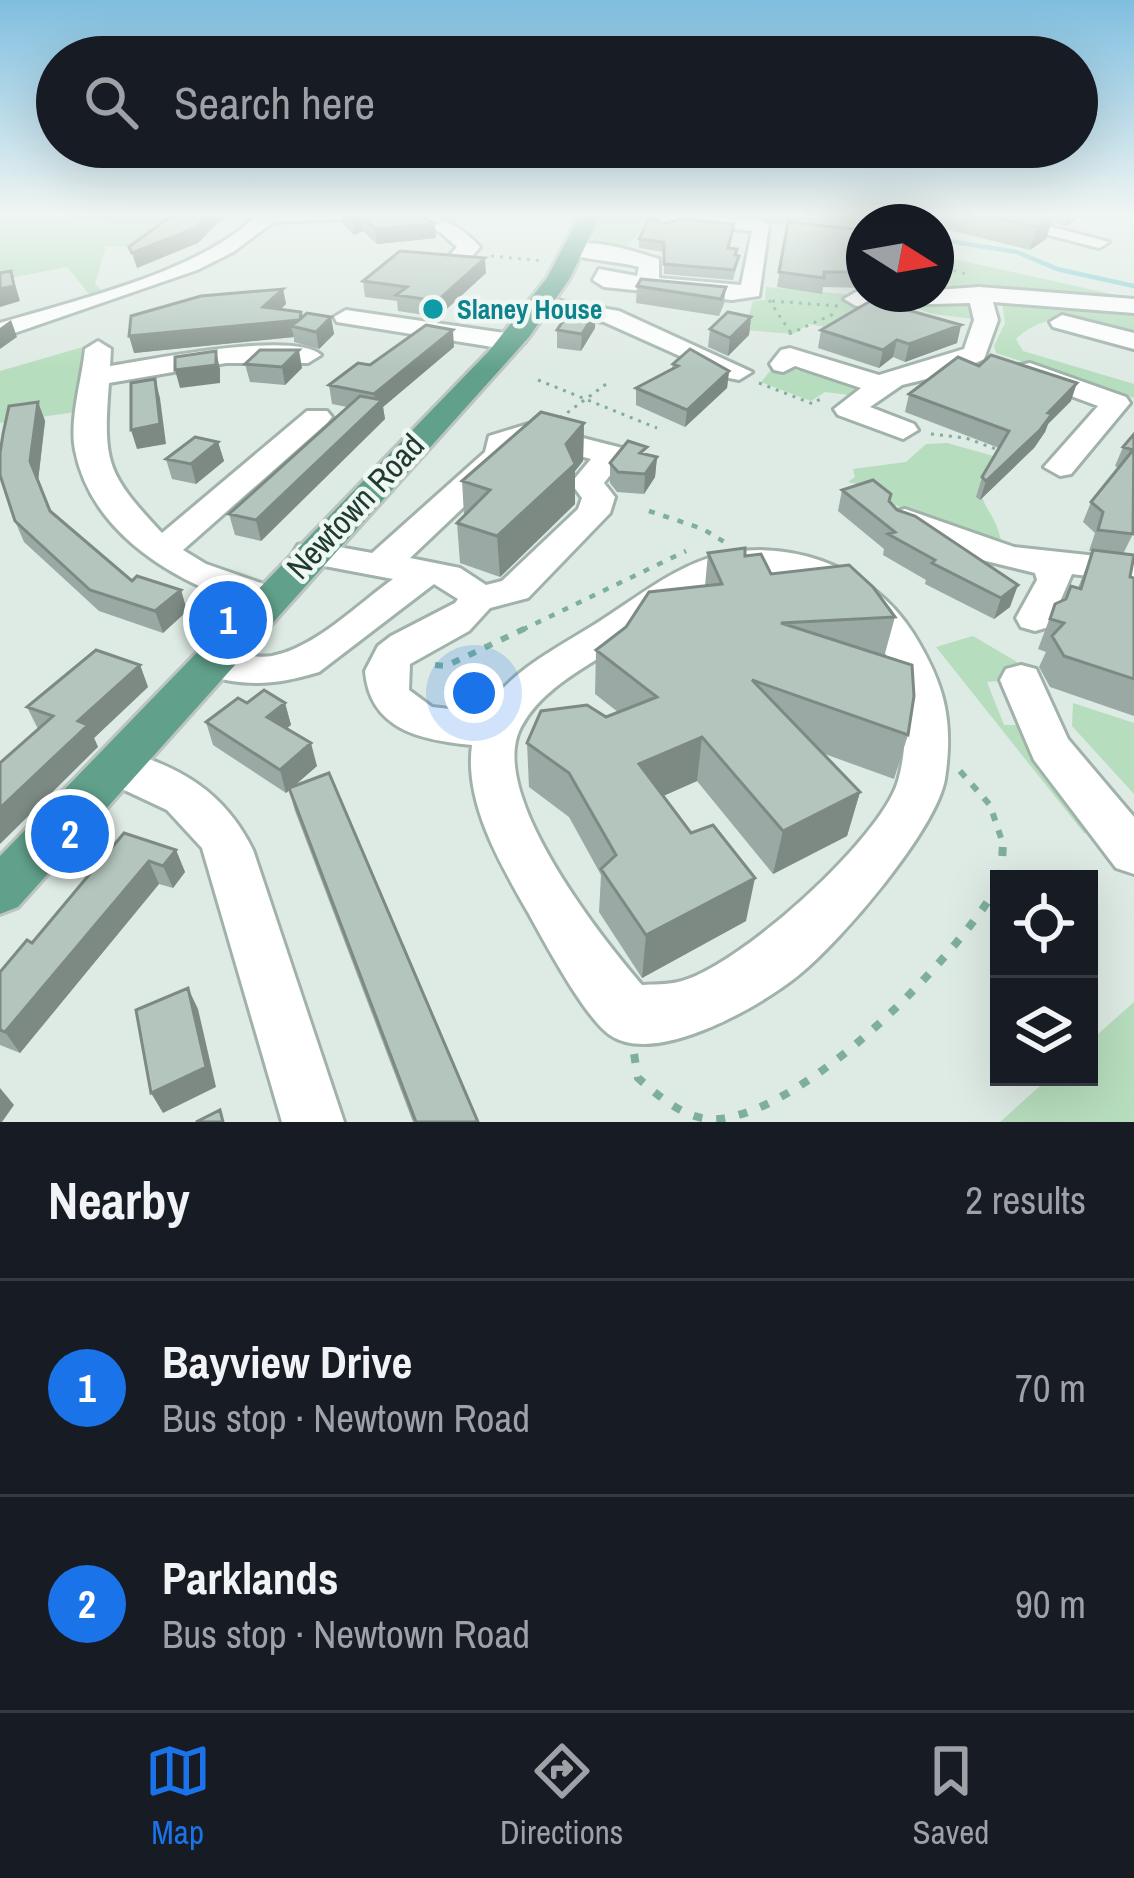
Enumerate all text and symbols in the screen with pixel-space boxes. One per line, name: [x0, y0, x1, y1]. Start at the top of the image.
search box: [36, 36, 1098, 168]
icon: search: [78, 69, 144, 135]
text: Search here: [174, 72, 375, 133]
north arrow: [846, 204, 954, 312]
place label: Slaney House: [457, 291, 602, 327]
marker: Slaney House: [420, 296, 446, 322]
street label: Newtown Road: [276, 424, 434, 588]
pin: 1: [189, 575, 267, 665]
your location: [444, 663, 504, 723]
pin: 2: [31, 789, 109, 879]
map controls: [990, 870, 1098, 1086]
button: locate: [990, 870, 1098, 978]
button: layers: [990, 978, 1098, 1086]
text: Nearby: [48, 1166, 190, 1235]
text: 2 results: [965, 1174, 1086, 1226]
text: Bayview Drive: [162, 1331, 412, 1392]
text: 1: [78, 1362, 96, 1414]
text: 70 m: [1015, 1362, 1086, 1414]
text: Bus stop · Newtown Road: [162, 1392, 530, 1444]
text: Parklands: [162, 1547, 338, 1608]
text: 2: [78, 1578, 96, 1630]
text: 90 m: [1015, 1578, 1086, 1630]
text: Bus stop · Newtown Road: [162, 1608, 530, 1660]
tab: Map: [145, 1738, 211, 1854]
tab: Directions: [500, 1738, 623, 1854]
tab: Saved: [913, 1738, 989, 1854]

